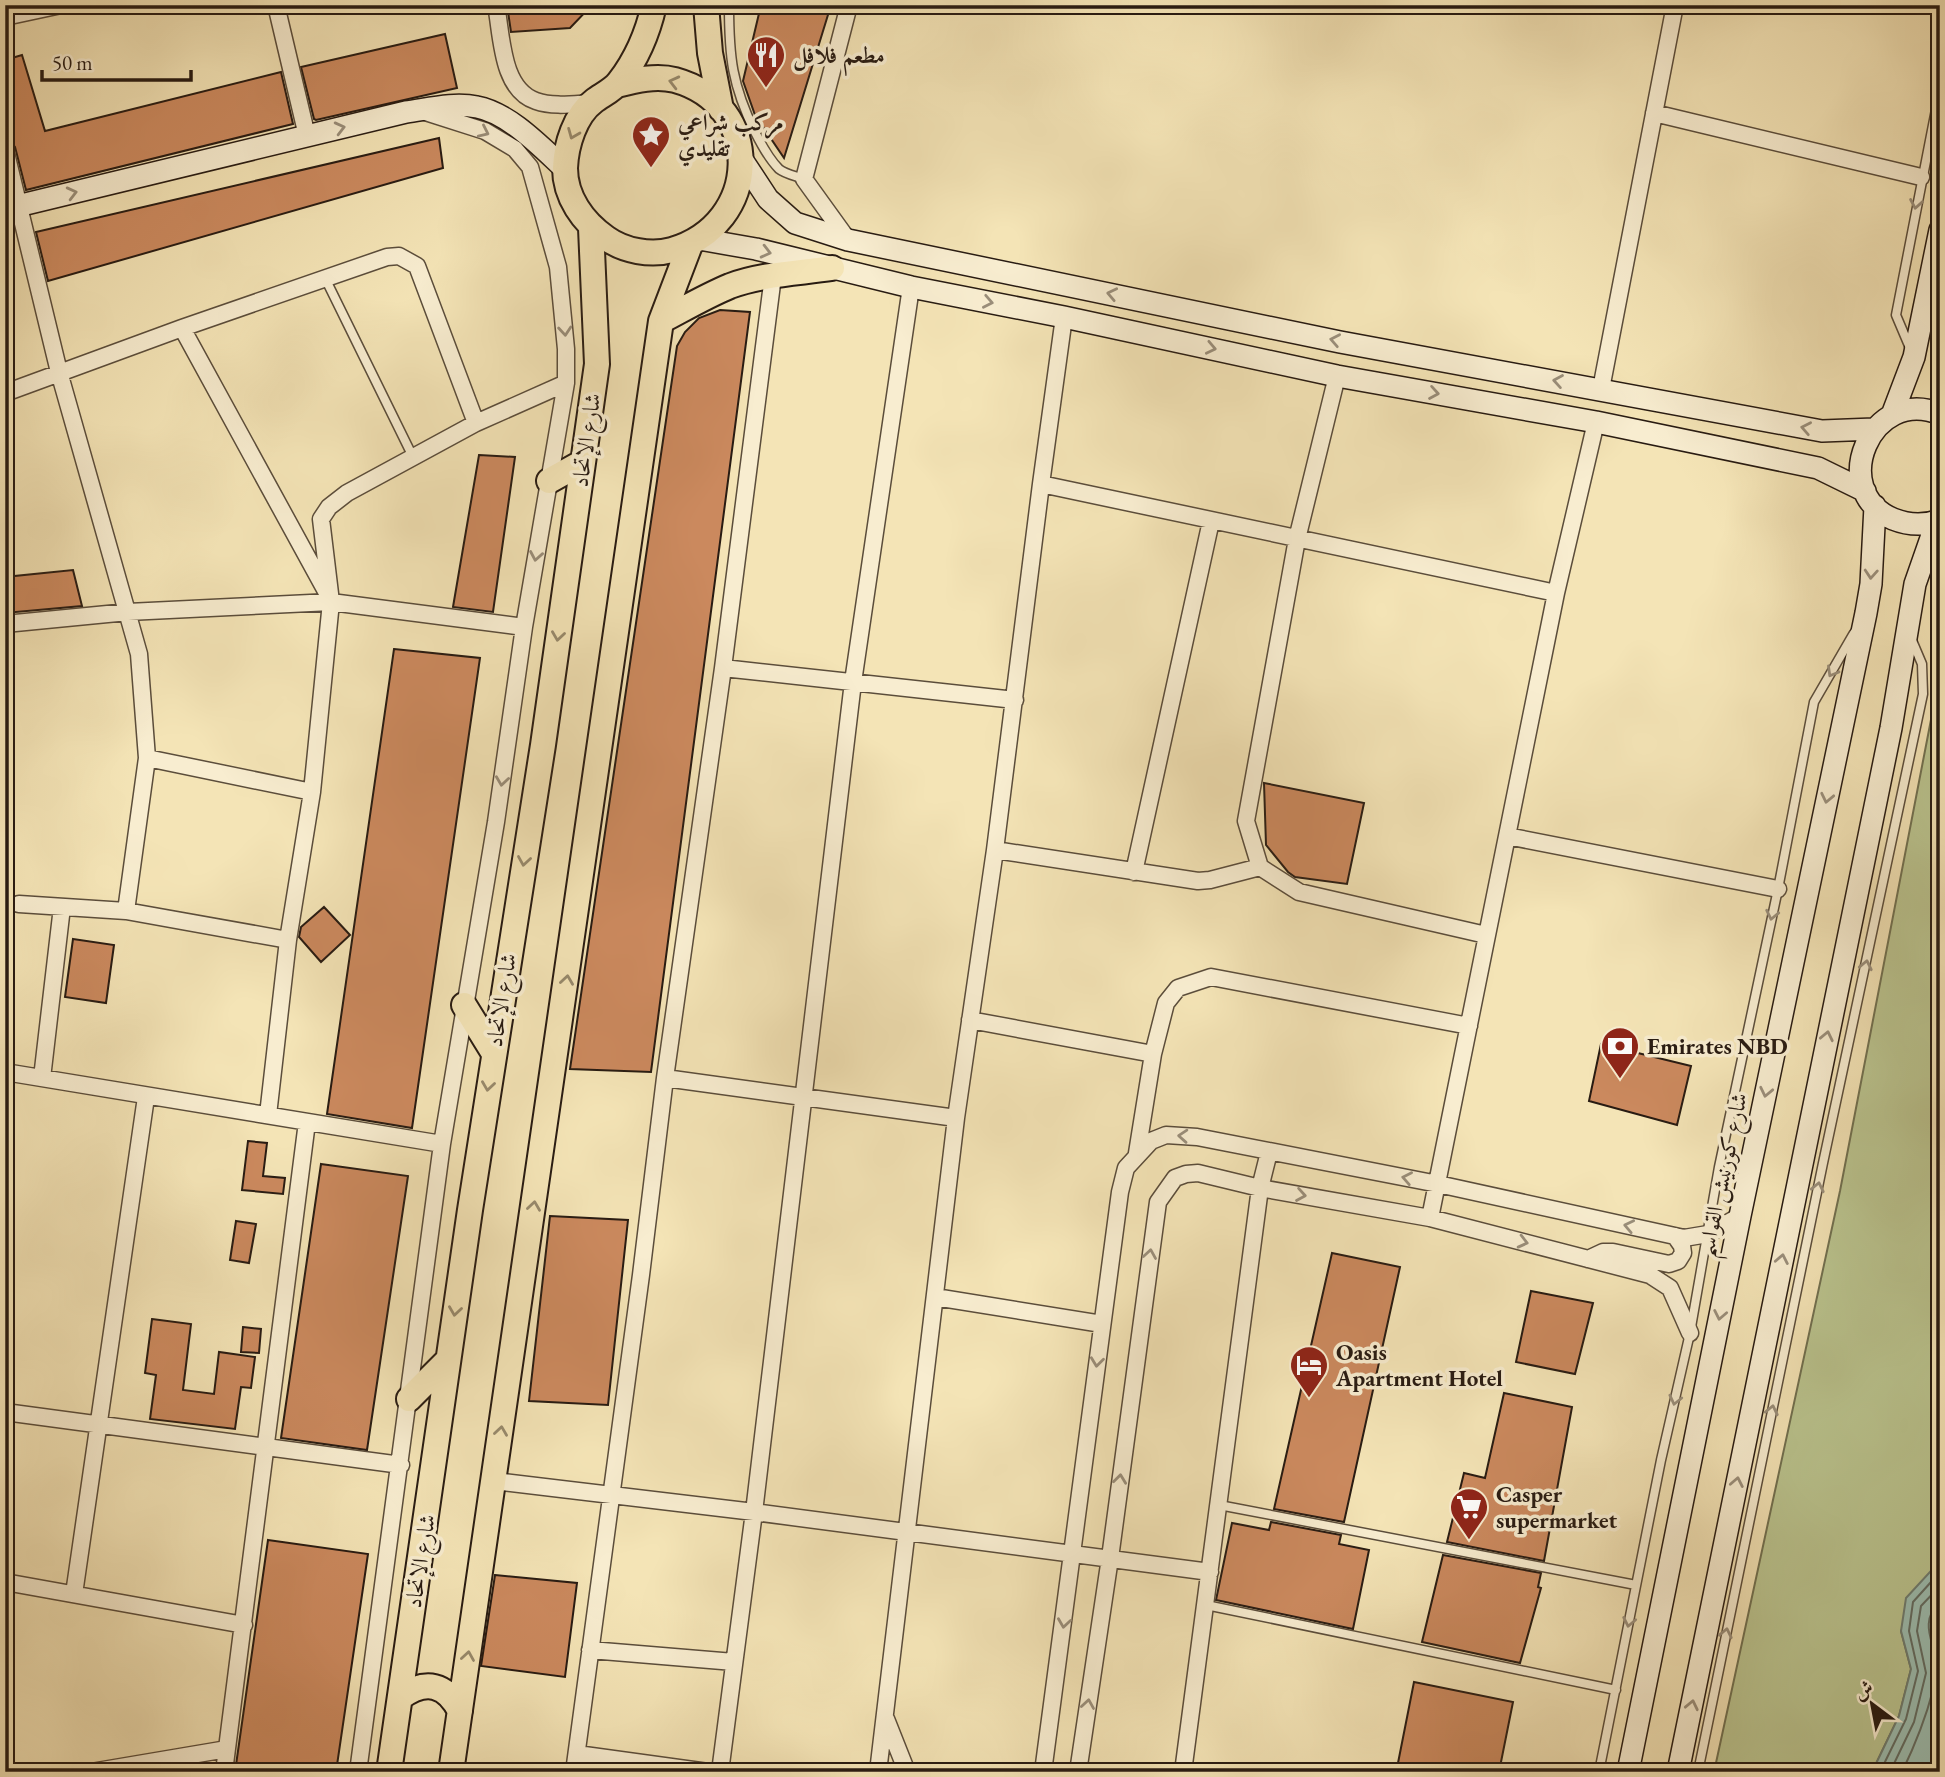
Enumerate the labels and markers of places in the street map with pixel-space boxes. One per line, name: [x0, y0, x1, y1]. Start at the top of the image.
restaurant icon: مطعم فلافل: [745, 34, 787, 89]
place label: مطعم فلافل: [793, 40, 885, 76]
place label: مركب شراعي تقليدي: [677, 107, 784, 167]
place icon: مركب شراعي تقليدي: [630, 114, 672, 169]
bank icon: Emirates NBD: [1599, 1025, 1641, 1080]
place label: Emirates NBD: [1647, 1031, 1788, 1061]
place label: Oasis Apartment Hotel: [1335, 1337, 1503, 1393]
hotel icon: Oasis Apartment Hotel: [1288, 1344, 1330, 1399]
place label: Casper supermarket: [1496, 1479, 1618, 1535]
supermarket icon: Casper supermarket: [1448, 1486, 1490, 1541]

